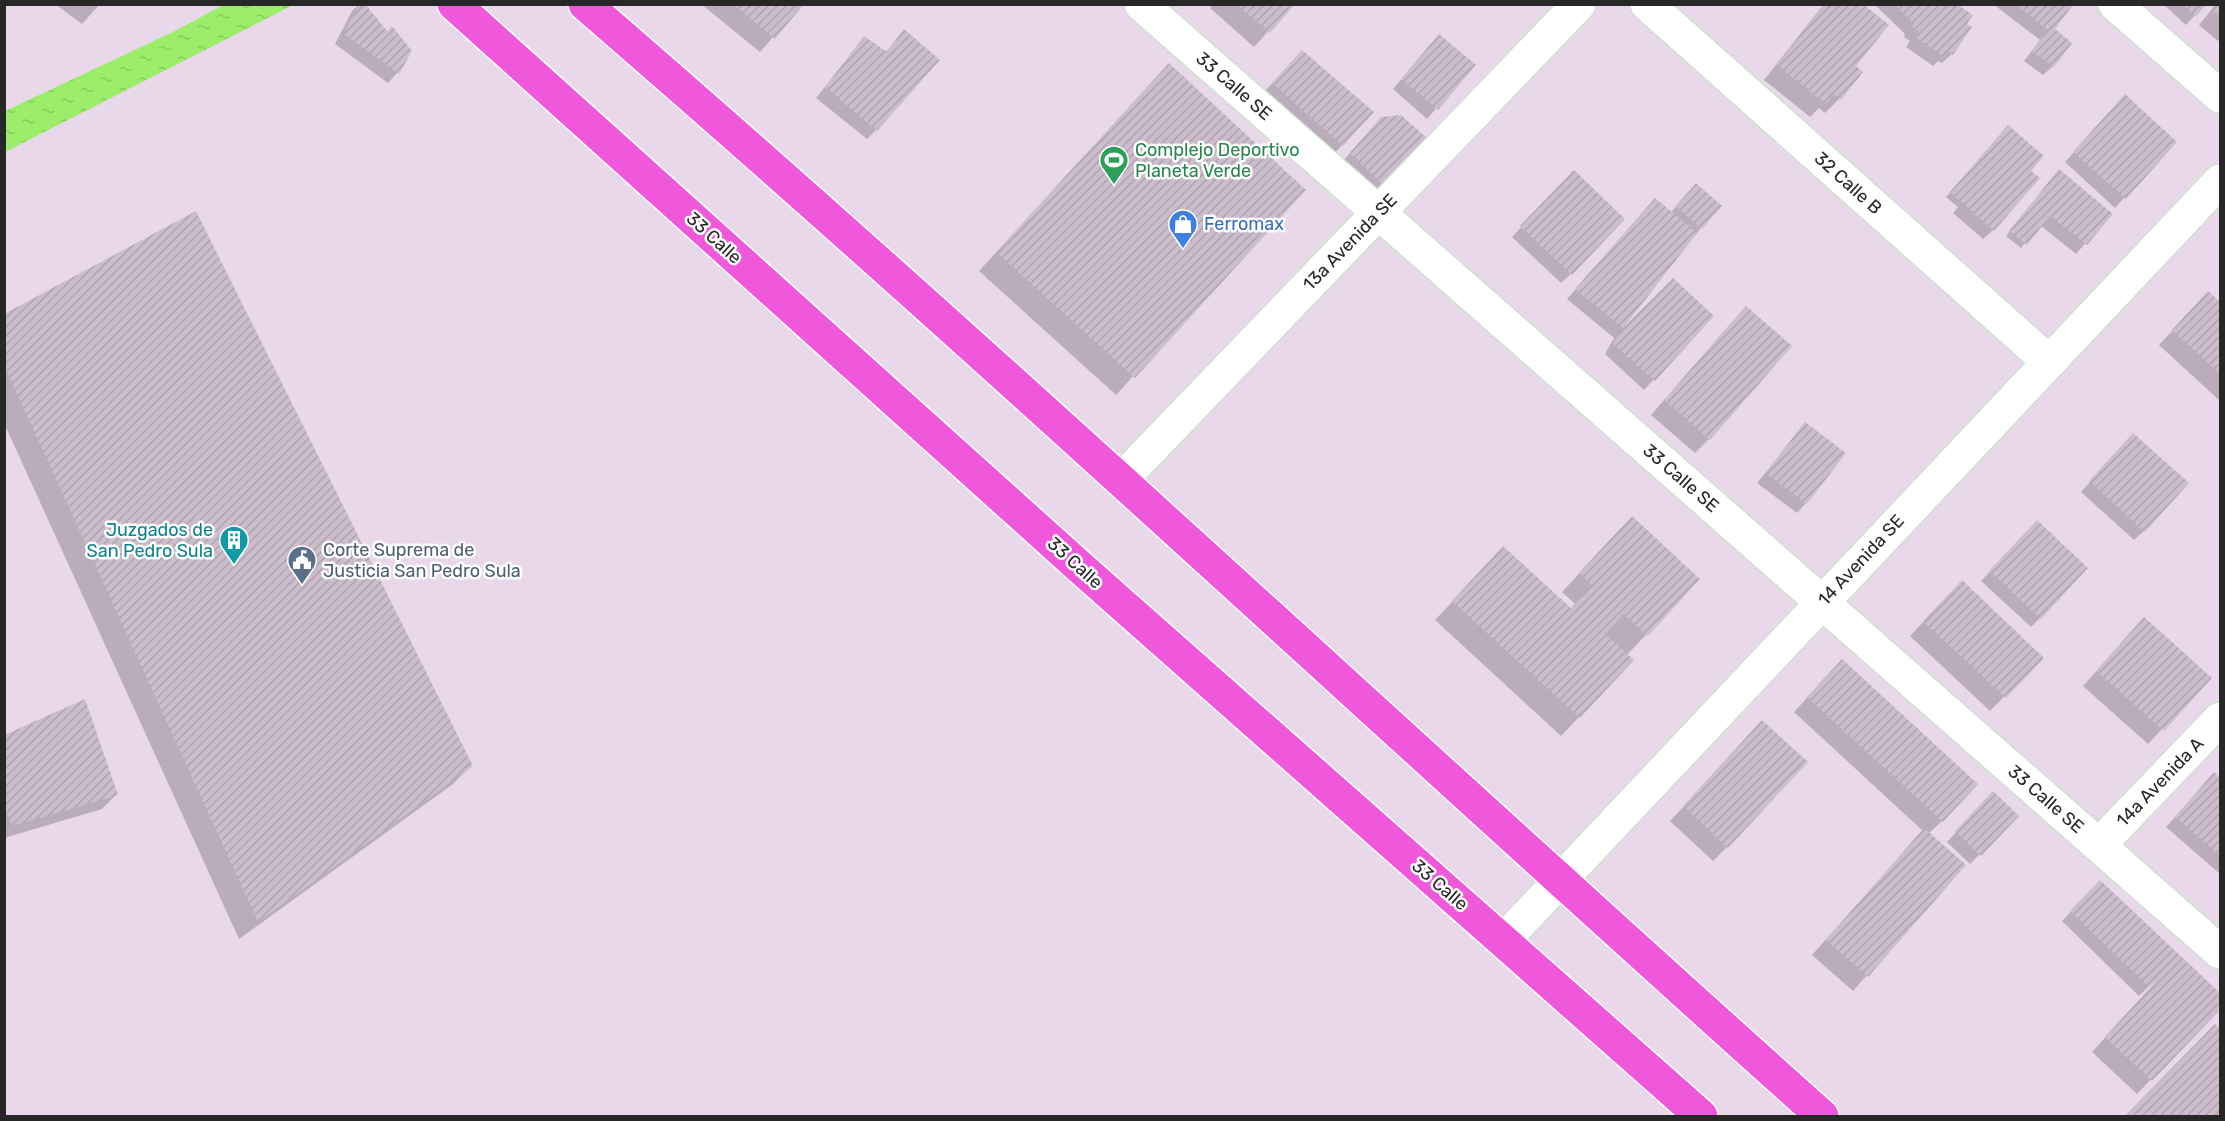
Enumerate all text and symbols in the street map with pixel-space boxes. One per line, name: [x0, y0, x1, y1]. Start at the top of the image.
street label: 33 Calle SE: [1192, 47, 1276, 125]
place label: Complejo Deportivo Planeta Verde: [1135, 139, 1300, 182]
sports icon: Complejo Deportivo Planeta Verde: [1098, 144, 1130, 186]
street label: 32 Calle B: [1810, 147, 1886, 219]
street label: 13a Avenida SE: [1298, 189, 1402, 295]
street label: 33 Calle: [682, 207, 746, 269]
shop icon: Ferromax: [1167, 208, 1199, 250]
place label: Ferromax: [1204, 213, 1284, 235]
street label: 33 Calle SE: [1639, 439, 1723, 517]
street label: 14 Avenida SE: [1813, 510, 1909, 610]
place label: Juzgados de San Pedro Sula: [87, 519, 213, 562]
building icon: Juzgados de San Pedro Sula: [218, 524, 250, 566]
street label: 33 Calle: [1043, 532, 1107, 594]
place label: Corte Suprema de Justicia San Pedro Sula: [323, 539, 521, 582]
public building icon: Corte Suprema de Justicia San Pedro Sula: [286, 544, 318, 586]
street label: 14a Avenida A: [2112, 733, 2208, 831]
street label: 33 Calle SE: [2004, 760, 2088, 838]
street label: 33 Calle: [1408, 855, 1472, 915]

